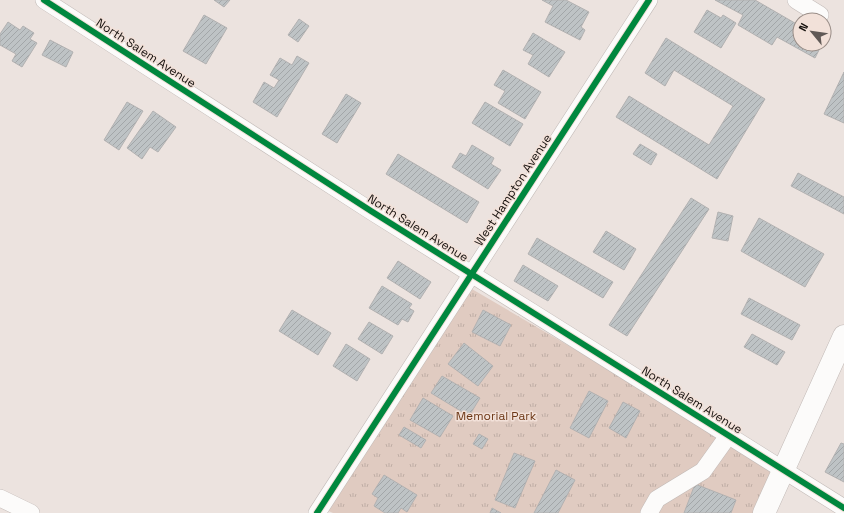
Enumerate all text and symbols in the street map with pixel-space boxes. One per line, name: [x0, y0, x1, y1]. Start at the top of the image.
north arrow: [792, 12, 832, 52]
street label: North Salem Avenue: [93, 15, 199, 91]
text: N: [795, 21, 811, 34]
street label: West Hampton Avenue: [471, 131, 555, 249]
street label: North Salem Avenue: [365, 191, 471, 265]
street label: North Salem Avenue: [639, 363, 745, 437]
park label: Memorial Park: [456, 408, 537, 424]

